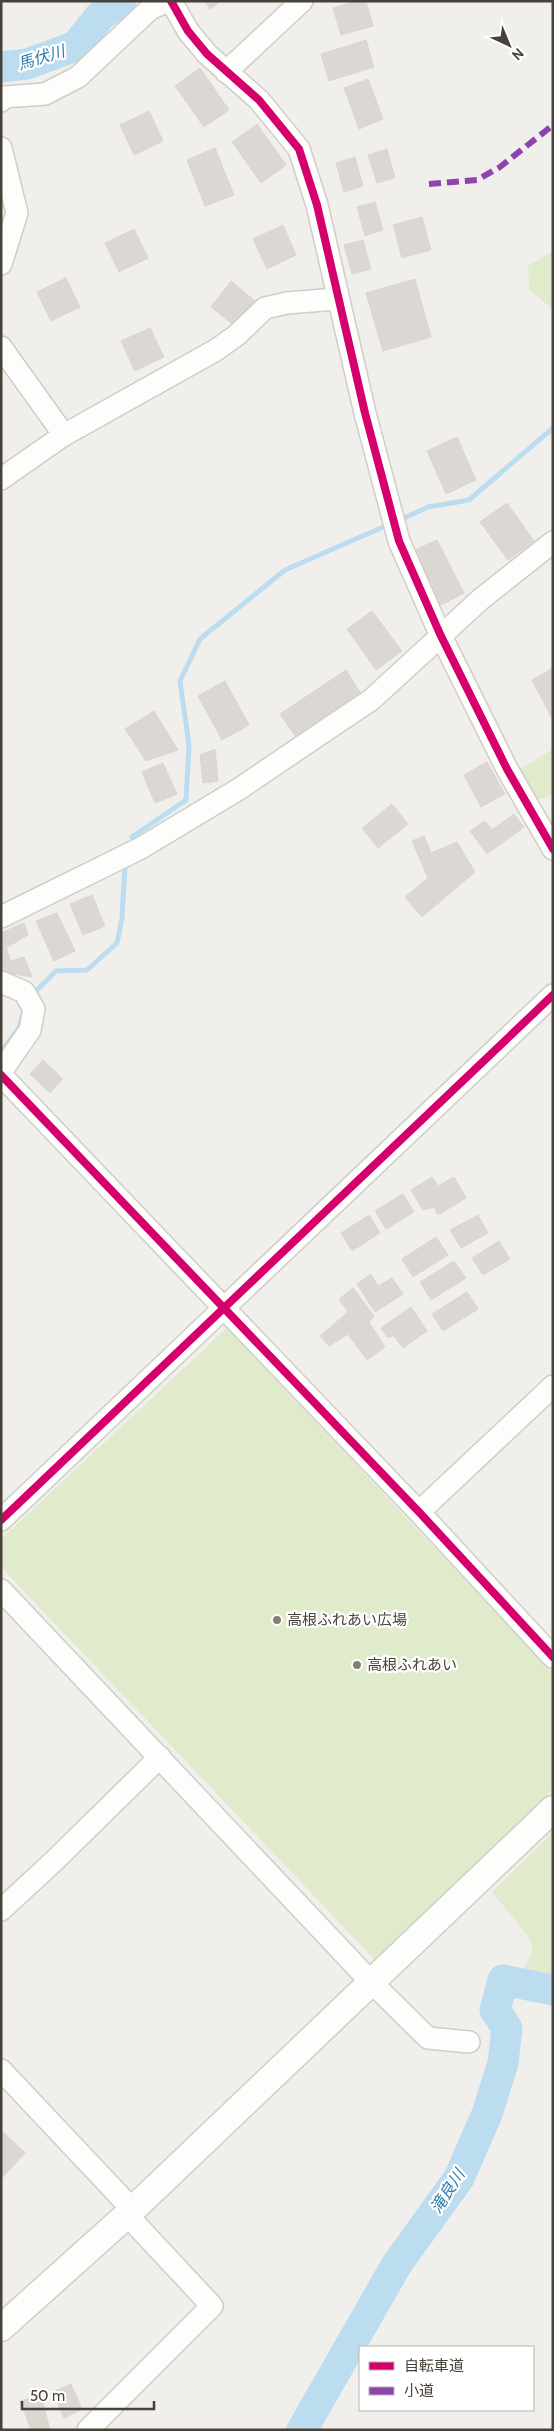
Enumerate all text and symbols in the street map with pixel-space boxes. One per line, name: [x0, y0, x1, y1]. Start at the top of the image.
north arrow: [484, 20, 534, 70]
water label: 馬伏川: [15, 41, 69, 74]
text: N: [508, 44, 528, 64]
place label: 高根ふれあい広場: [287, 1611, 407, 1629]
marker: 高根ふれあい広場: [271, 1614, 283, 1626]
place label: 高根ふれあい: [367, 1656, 457, 1674]
marker: 高根ふれあい: [351, 1659, 363, 1671]
water label: 滝良川: [426, 2164, 470, 2217]
legend: [359, 2346, 534, 2411]
text: 自転車道: [404, 2357, 464, 2375]
scale bar: [22, 2378, 155, 2410]
text: 小道: [404, 2382, 434, 2400]
text: 50 m: [30, 2387, 65, 2405]

